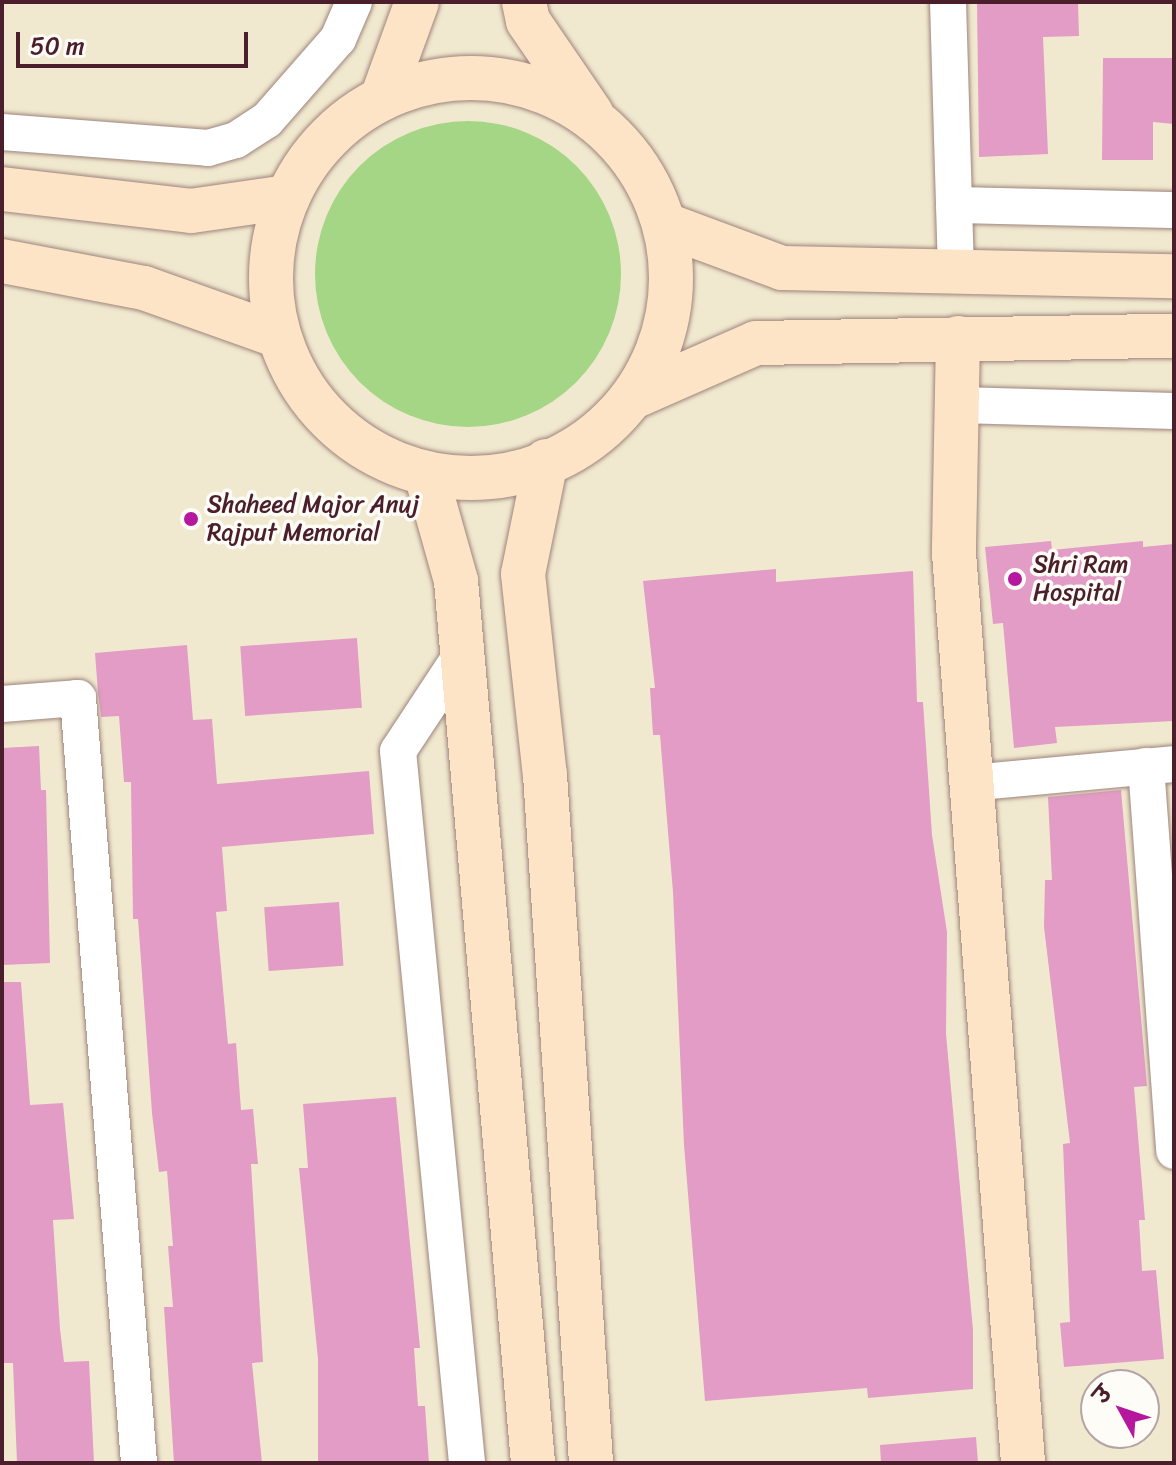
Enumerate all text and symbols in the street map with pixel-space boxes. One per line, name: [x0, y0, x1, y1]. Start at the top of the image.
scale bar: [20, 16, 252, 66]
text: 50 m: [30, 25, 85, 67]
place label: Shaheed Major Anuj Rajput Memorial: [207, 491, 419, 547]
marker: Shaheed Major Anuj Rajput Memorial: [182, 510, 200, 528]
place label: Shri Ram Hospital: [1033, 551, 1128, 607]
marker: Shri Ram Hospital: [1004, 568, 1026, 590]
north arrow: [1080, 1369, 1160, 1449]
text: उ: [1083, 1376, 1122, 1413]

